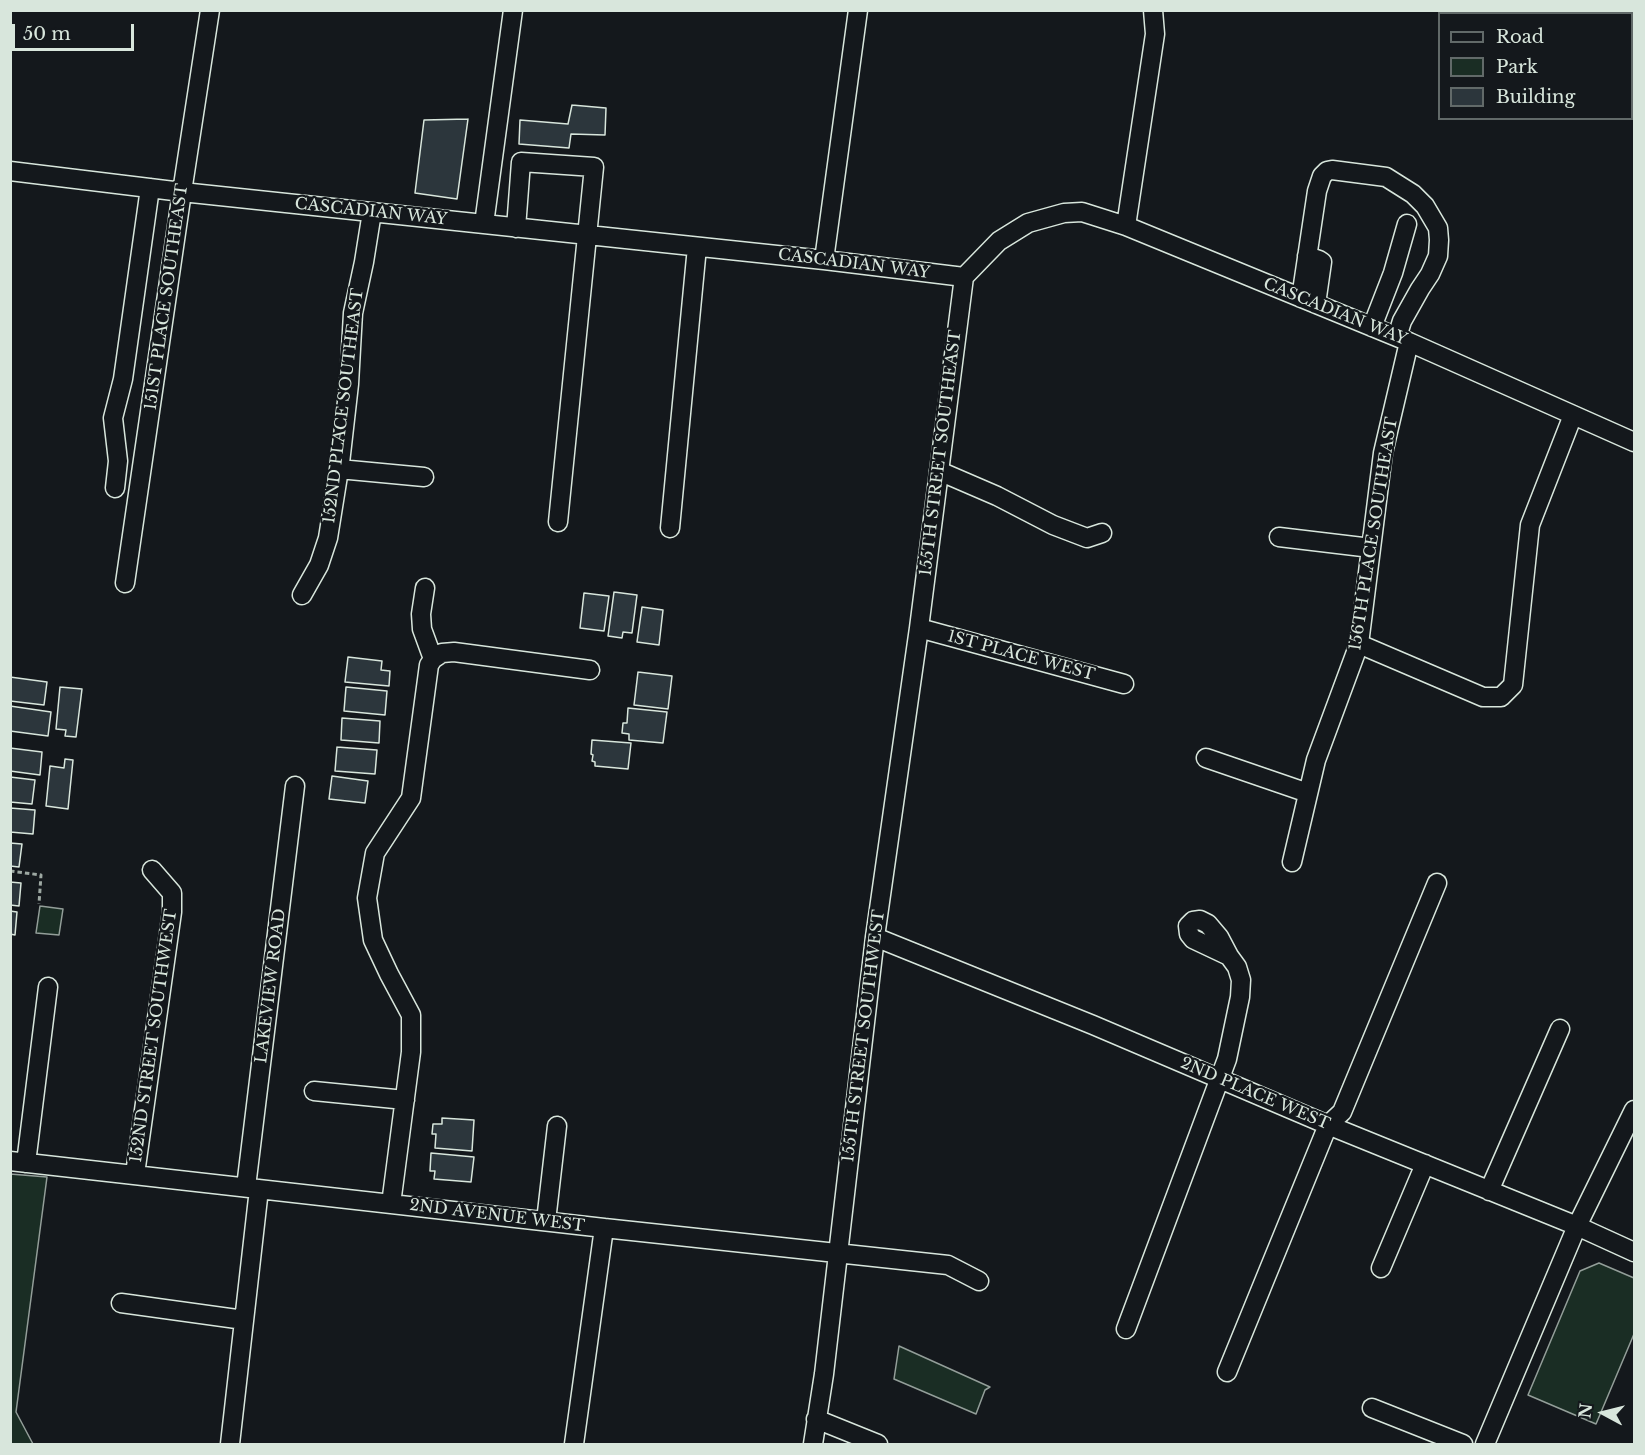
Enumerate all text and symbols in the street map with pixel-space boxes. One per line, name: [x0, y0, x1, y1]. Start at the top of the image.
scale bar: [15, 12, 136, 50]
legend: [1438, 12, 1633, 120]
text: 50 m: [23, 23, 71, 45]
text: Road: [1496, 26, 1544, 48]
text: Park: [1496, 56, 1538, 78]
text: Building: [1496, 86, 1575, 108]
street label: 151ST PLACE SOUTHEAST: [142, 183, 192, 411]
street label: CASCADIAN WAY: [294, 194, 448, 230]
street label: CASCADIAN WAY: [777, 245, 931, 283]
street label: CASCADIAN WAY: [1260, 274, 1410, 350]
street label: 152ND PLACE SOUTHEAST: [320, 287, 368, 525]
street label: 155TH STREET SOUTHEAST: [916, 329, 966, 577]
street label: 156TH PLACE SOUTHEAST: [1346, 416, 1402, 652]
street label: 1ST PLACE WEST: [945, 627, 1097, 685]
street label: 152ND STREET SOUTHWEST: [127, 908, 181, 1164]
street label: LAKEVIEW ROAD: [252, 908, 290, 1064]
street label: 155TH STREET SOUTHWEST: [839, 909, 889, 1163]
street label: 2ND PLACE WEST: [1178, 1054, 1332, 1134]
street label: 2ND AVENUE WEST: [408, 1196, 586, 1236]
north arrow: [1573, 1383, 1633, 1443]
text: N: [1574, 1402, 1596, 1420]

